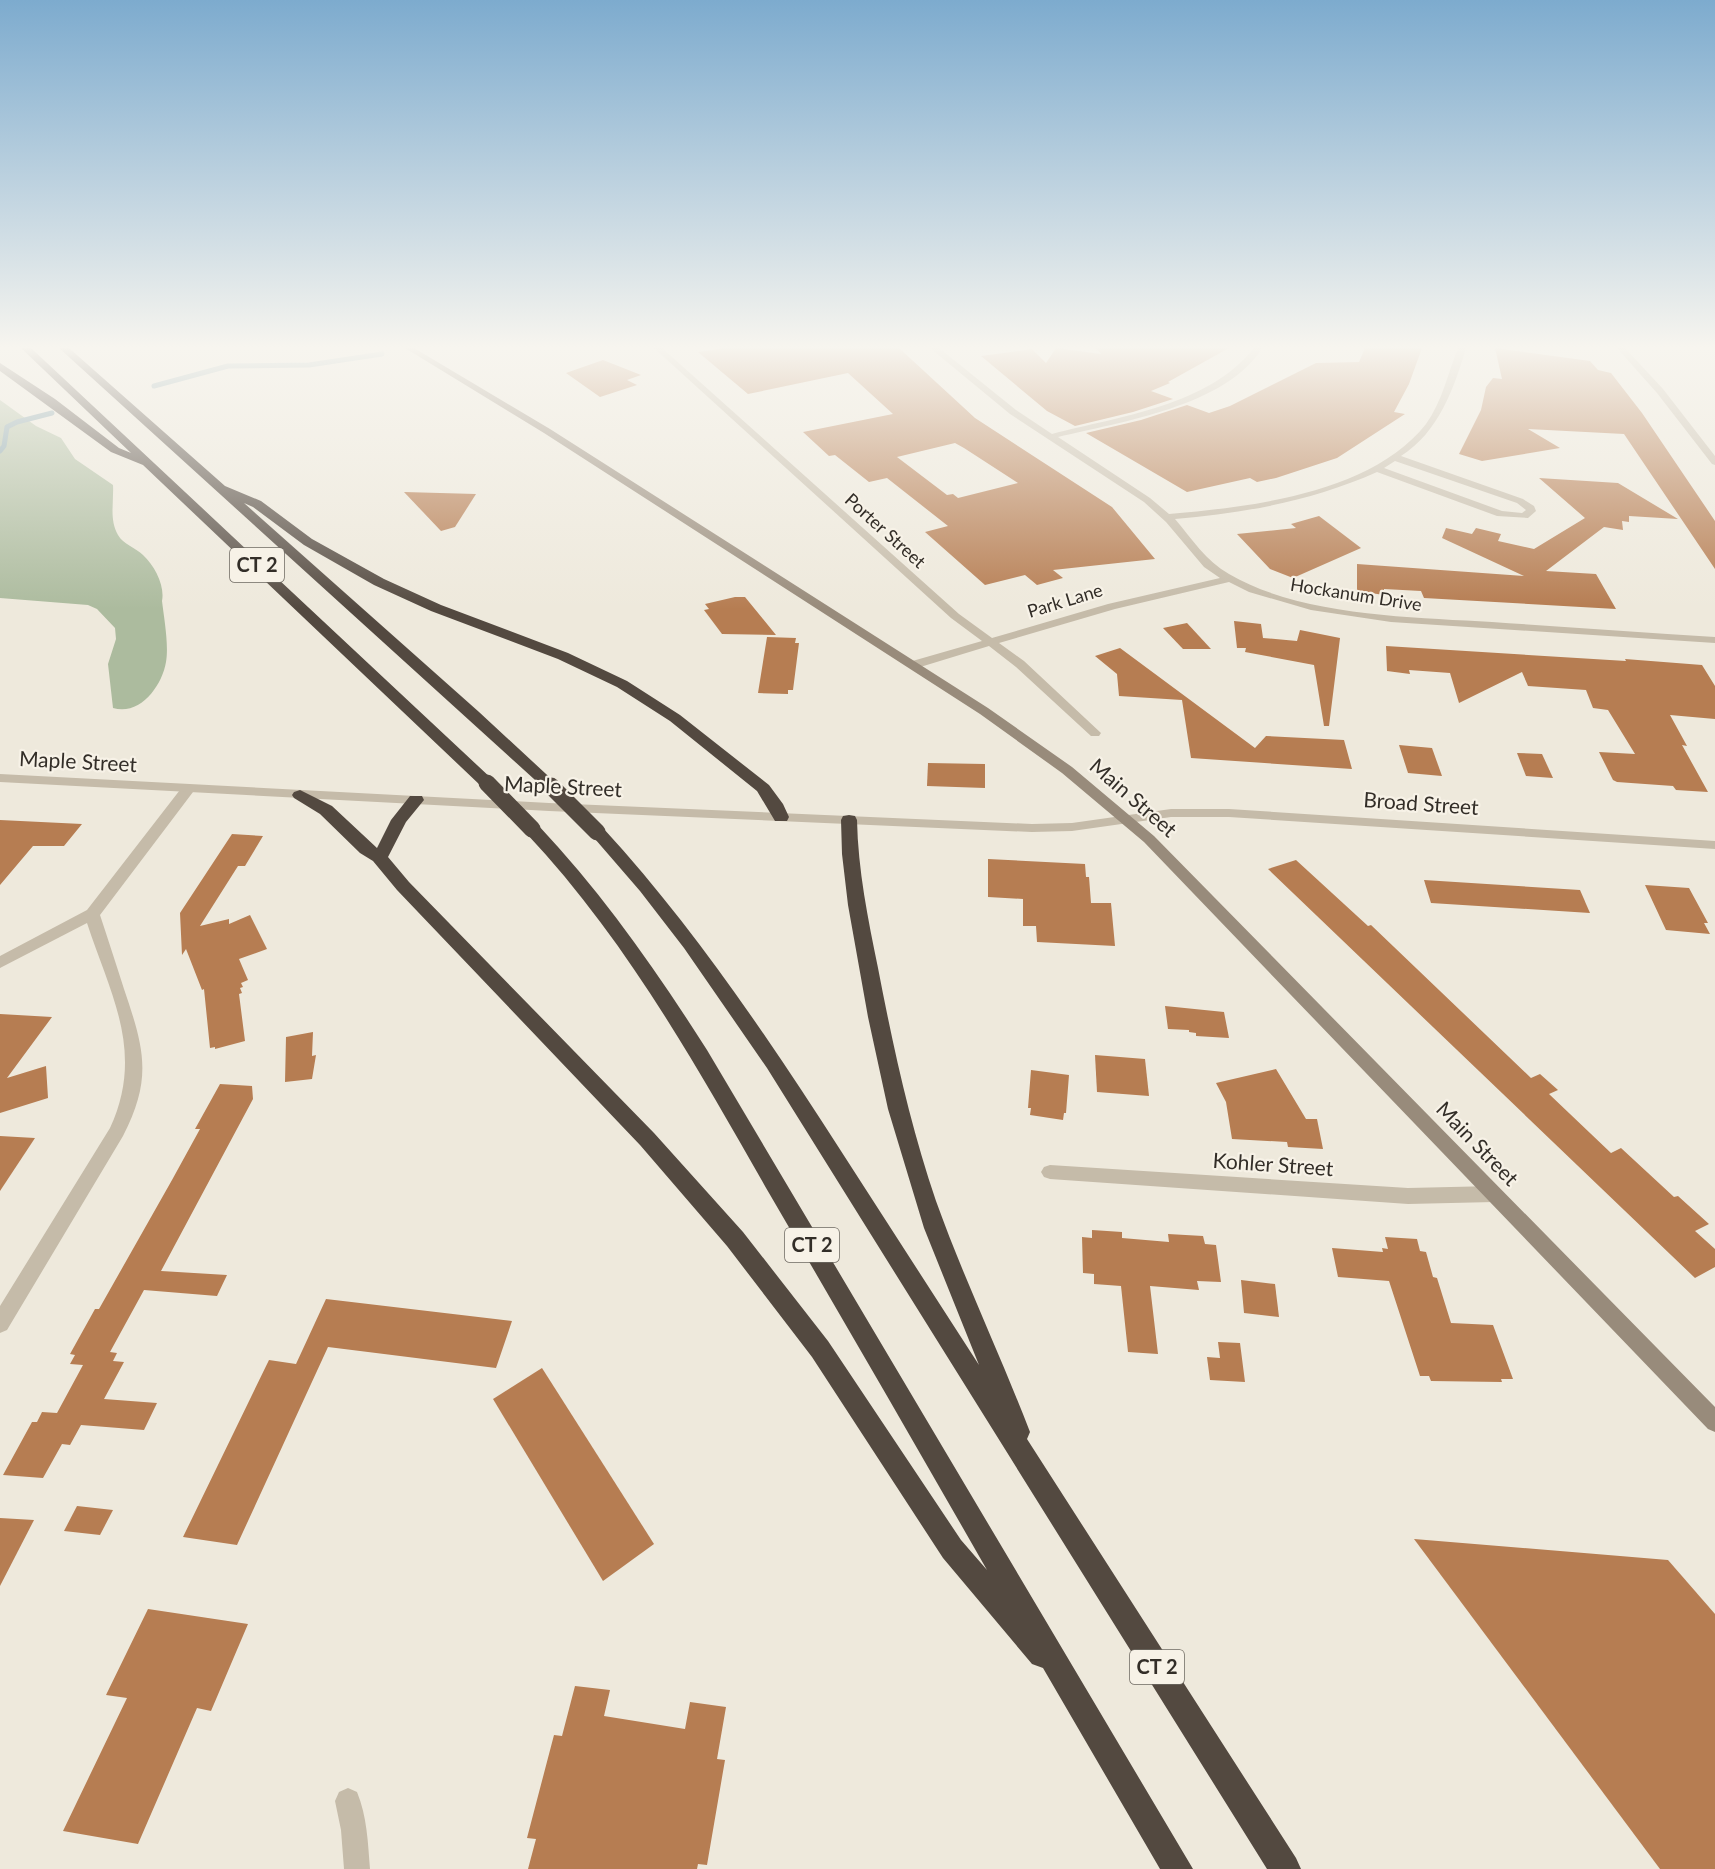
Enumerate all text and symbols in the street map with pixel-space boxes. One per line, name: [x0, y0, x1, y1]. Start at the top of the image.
street label: Porter Street: [841, 488, 931, 573]
road number: CT 2: [230, 548, 284, 582]
street label: Hockanum Drive: [1289, 573, 1423, 615]
street label: Park Lane: [1024, 578, 1105, 622]
street label: Maple Street: [18, 745, 138, 776]
street label: Main Street: [1085, 752, 1183, 842]
street label: Maple Street: [503, 770, 623, 801]
street label: Broad Street: [1363, 786, 1480, 819]
street label: Main Street: [1432, 1096, 1525, 1190]
street label: Kohler Street: [1212, 1147, 1335, 1180]
road number: CT 2: [785, 1228, 839, 1262]
road number: CT 2: [1130, 1650, 1184, 1684]

